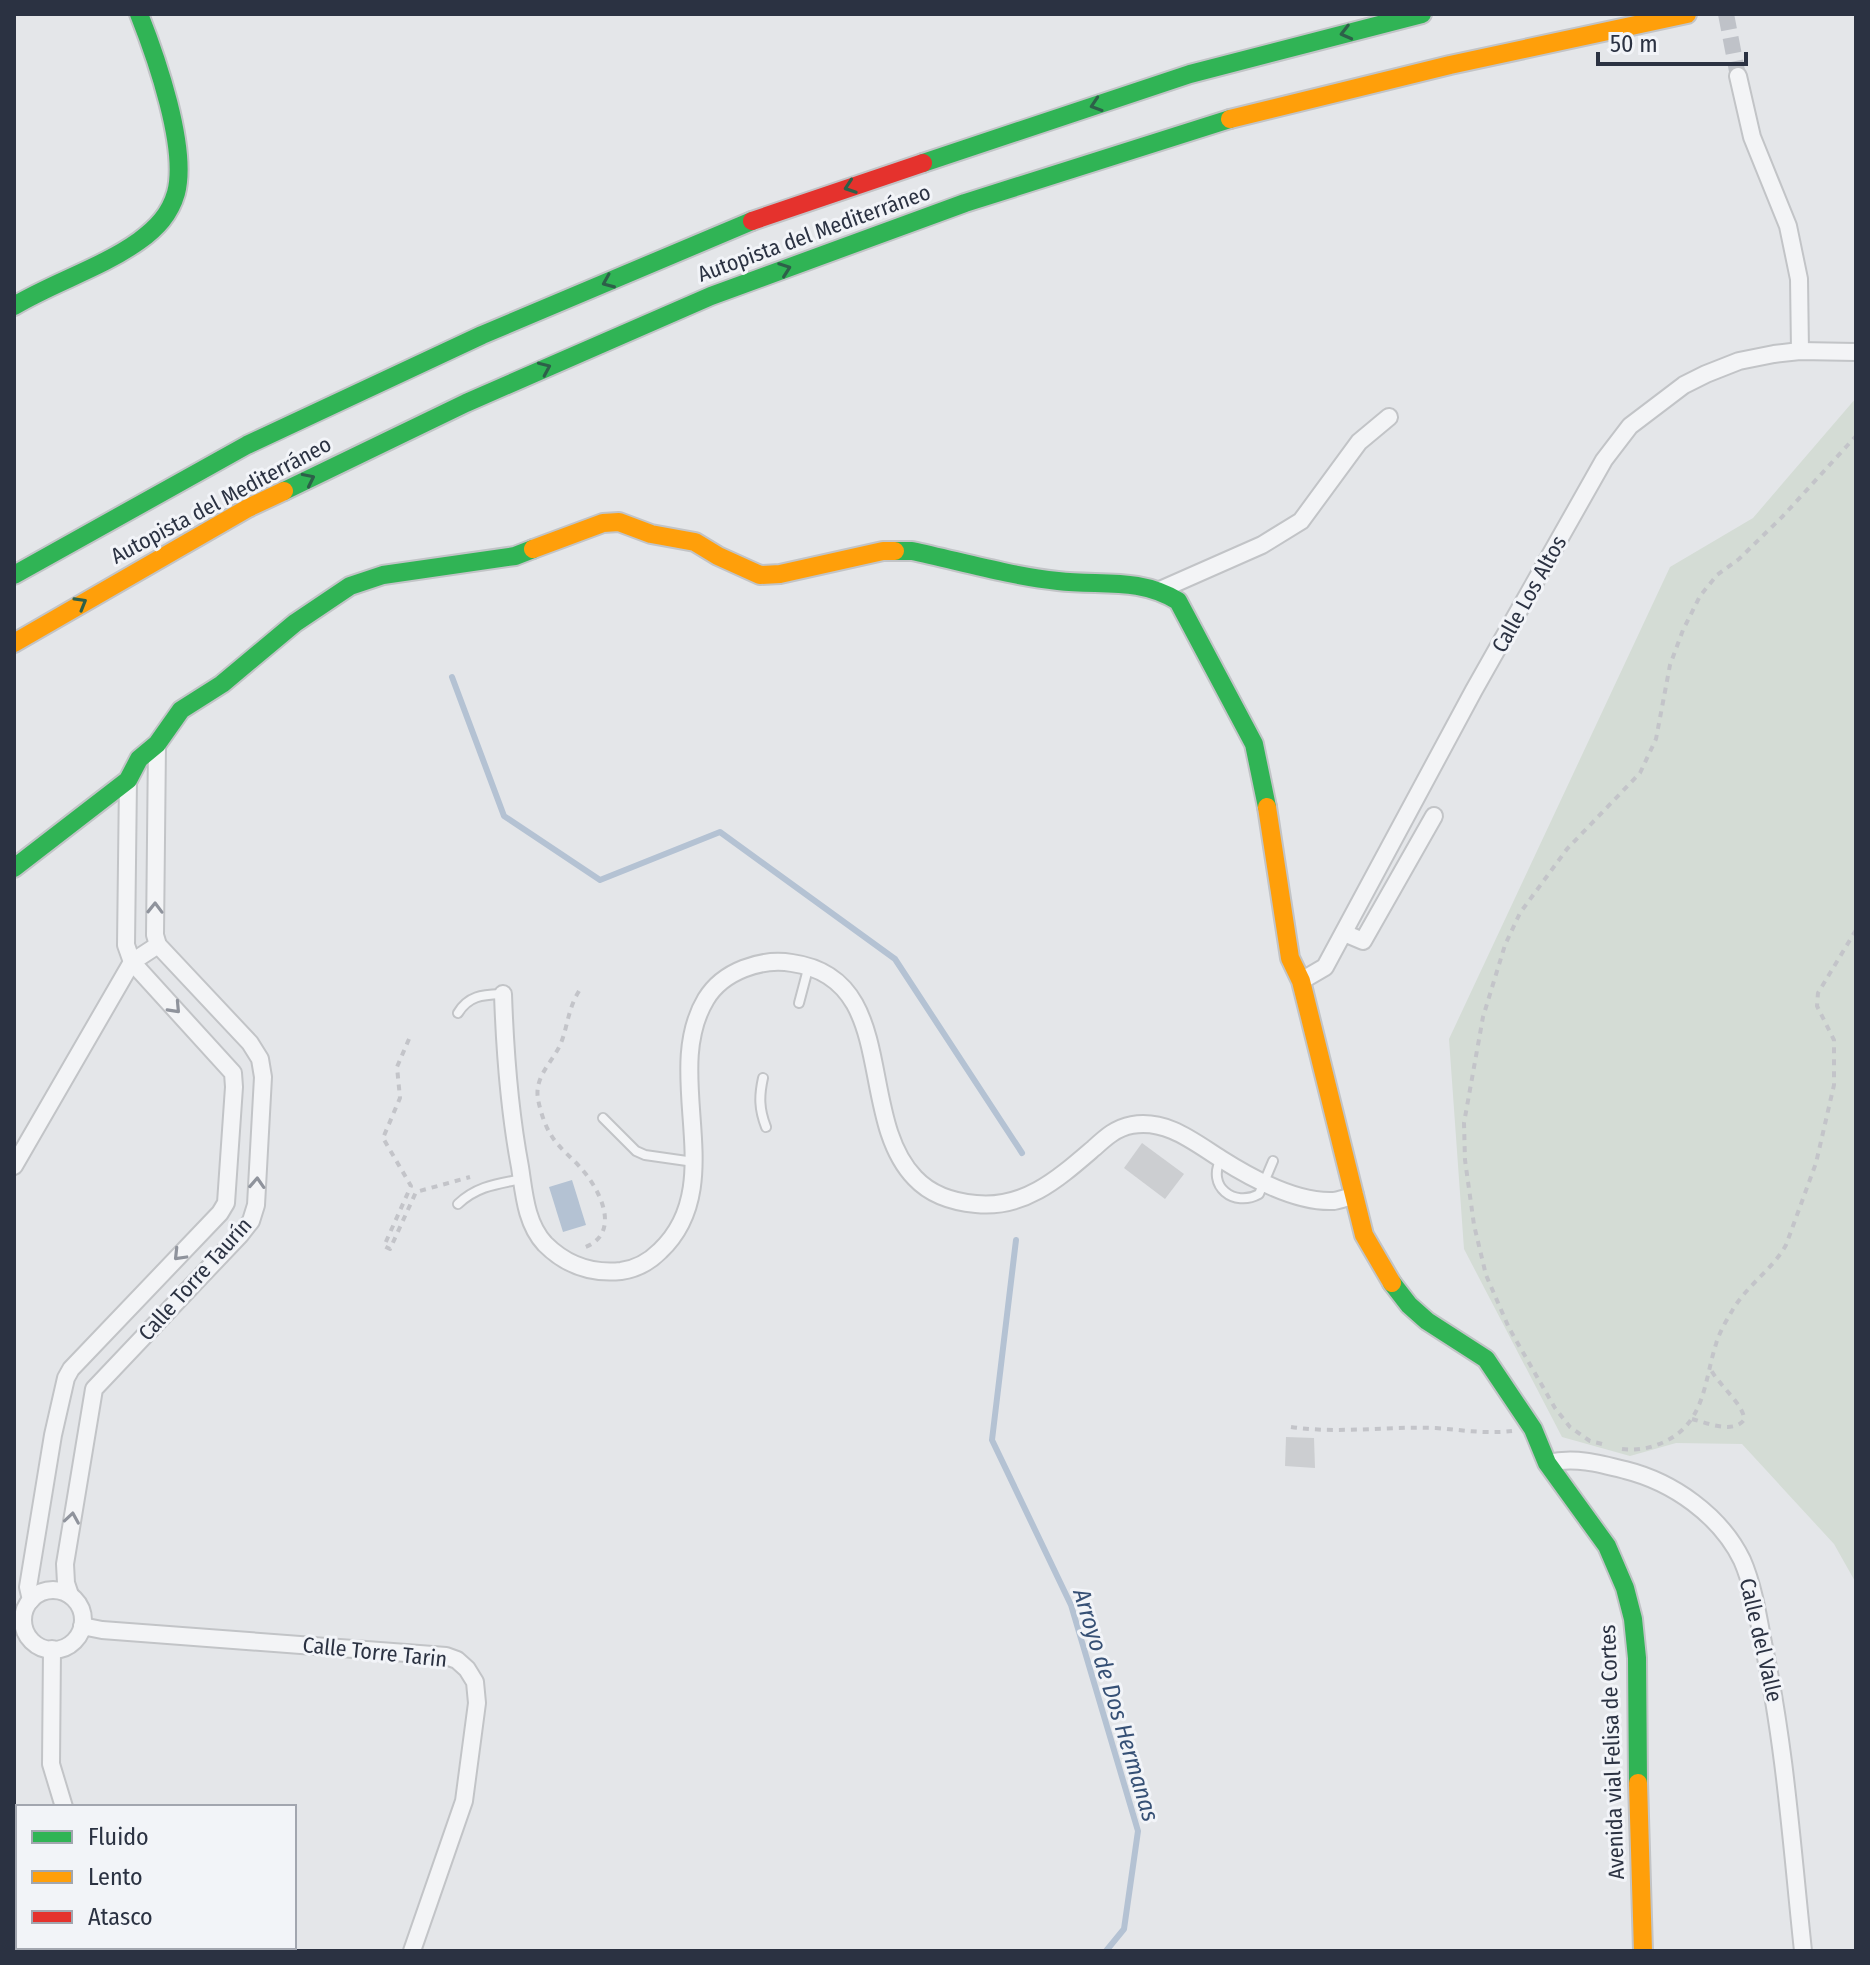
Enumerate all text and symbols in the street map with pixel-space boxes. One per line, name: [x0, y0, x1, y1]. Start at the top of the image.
scale bar: [1598, 16, 1746, 66]
one-way arrow: [1340, 24, 1354, 41]
text: 50 m: [1610, 30, 1658, 58]
one-way arrow: [1090, 95, 1104, 111]
street label: Autopista del Mediterráneo: [694, 178, 934, 288]
one-way arrow: [844, 178, 858, 194]
one-way arrow: [777, 262, 791, 279]
one-way arrow: [602, 272, 616, 288]
one-way arrow: [537, 362, 551, 378]
street label: Autopista del Mediterráneo: [106, 430, 336, 570]
one-way arrow: [301, 473, 316, 489]
street label: Calle Los Altos: [1486, 531, 1572, 657]
one-way arrow: [72, 597, 87, 613]
one-way arrow: [146, 901, 164, 914]
one-way arrow: [165, 998, 179, 1013]
one-way arrow: [248, 1176, 265, 1189]
street label: Calle Torre Taurín: [133, 1212, 257, 1346]
one-way arrow: [174, 1246, 189, 1260]
one-way arrow: [63, 1511, 80, 1525]
street label: Calle del Valle: [1734, 1576, 1788, 1704]
water label: Arroyo de Dos Hermanas: [1067, 1584, 1165, 1825]
street label: Avenida vial Felisa de Cortes: [1594, 1624, 1630, 1880]
street label: Calle Torre Tarin: [301, 1631, 449, 1673]
legend: [16, 1805, 296, 1949]
text: Fluido: [88, 1823, 149, 1851]
text: Lento: [88, 1863, 143, 1891]
text: Atasco: [88, 1903, 153, 1931]

